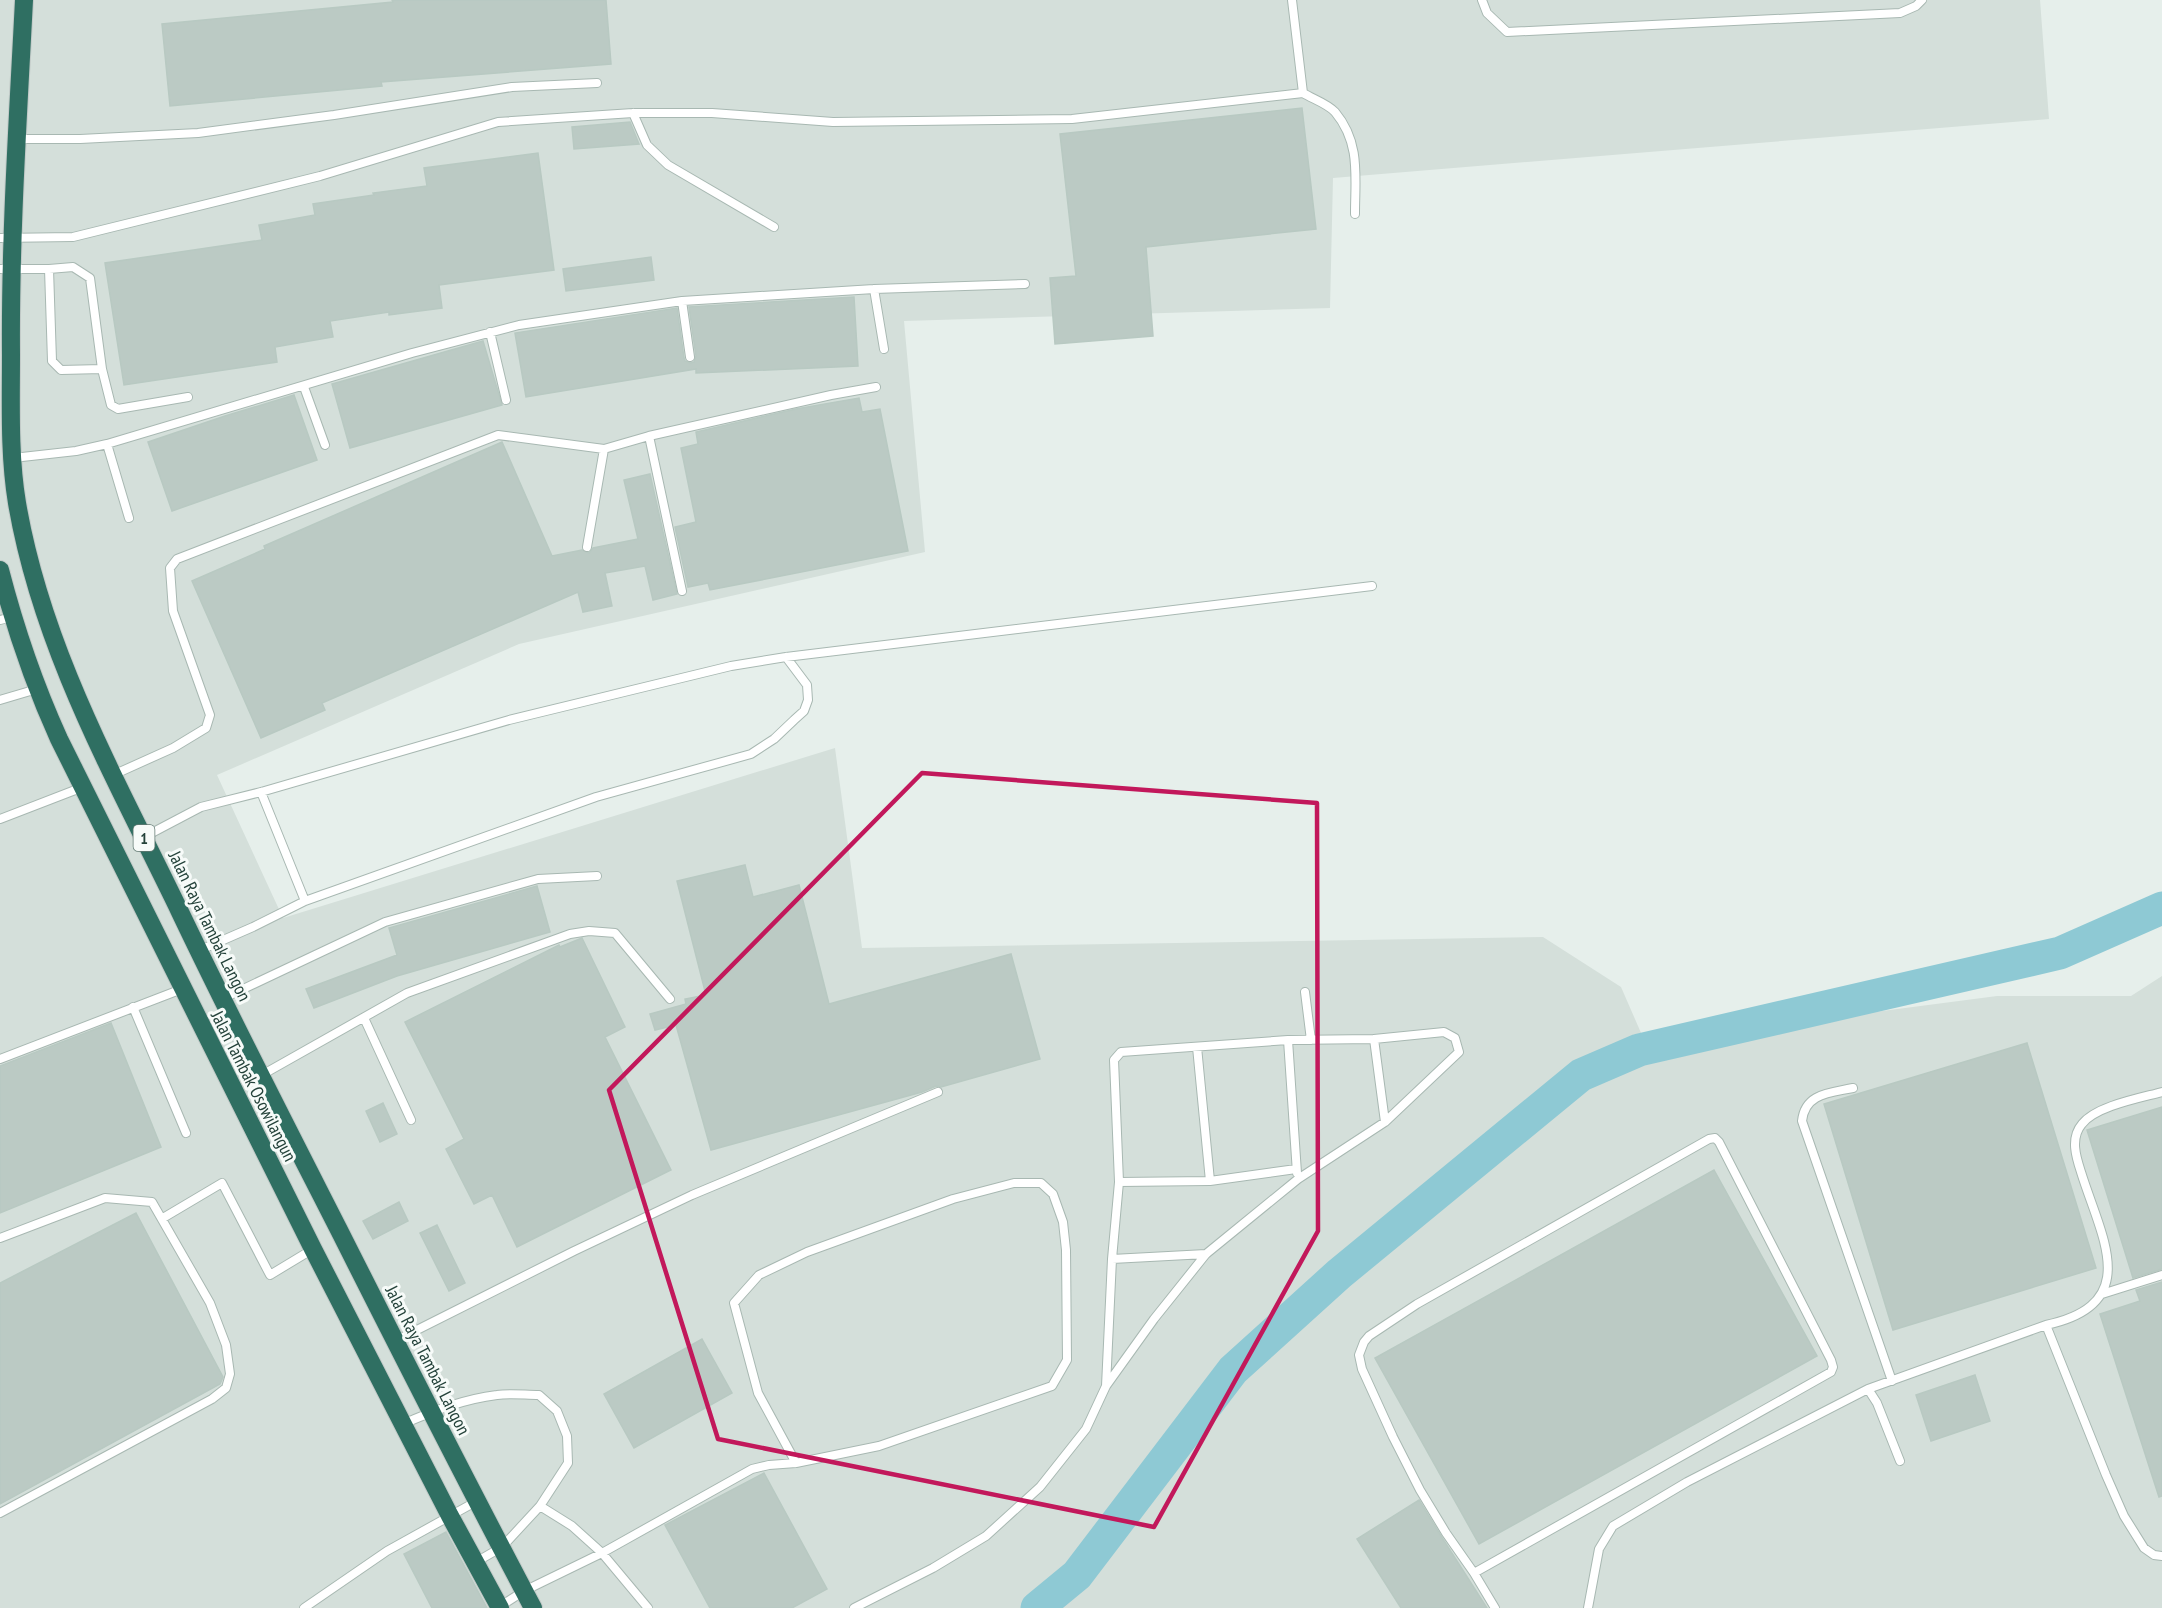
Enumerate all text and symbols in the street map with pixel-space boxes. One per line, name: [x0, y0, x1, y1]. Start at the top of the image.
road number: 1: [134, 825, 154, 851]
street label: Jalan Raya Tambak Langon: [163, 846, 256, 1005]
street label: Jalan Tambak Osowilangun: [206, 1006, 302, 1165]
street label: Jalan Raya Tambak Langon: [380, 1281, 476, 1438]

